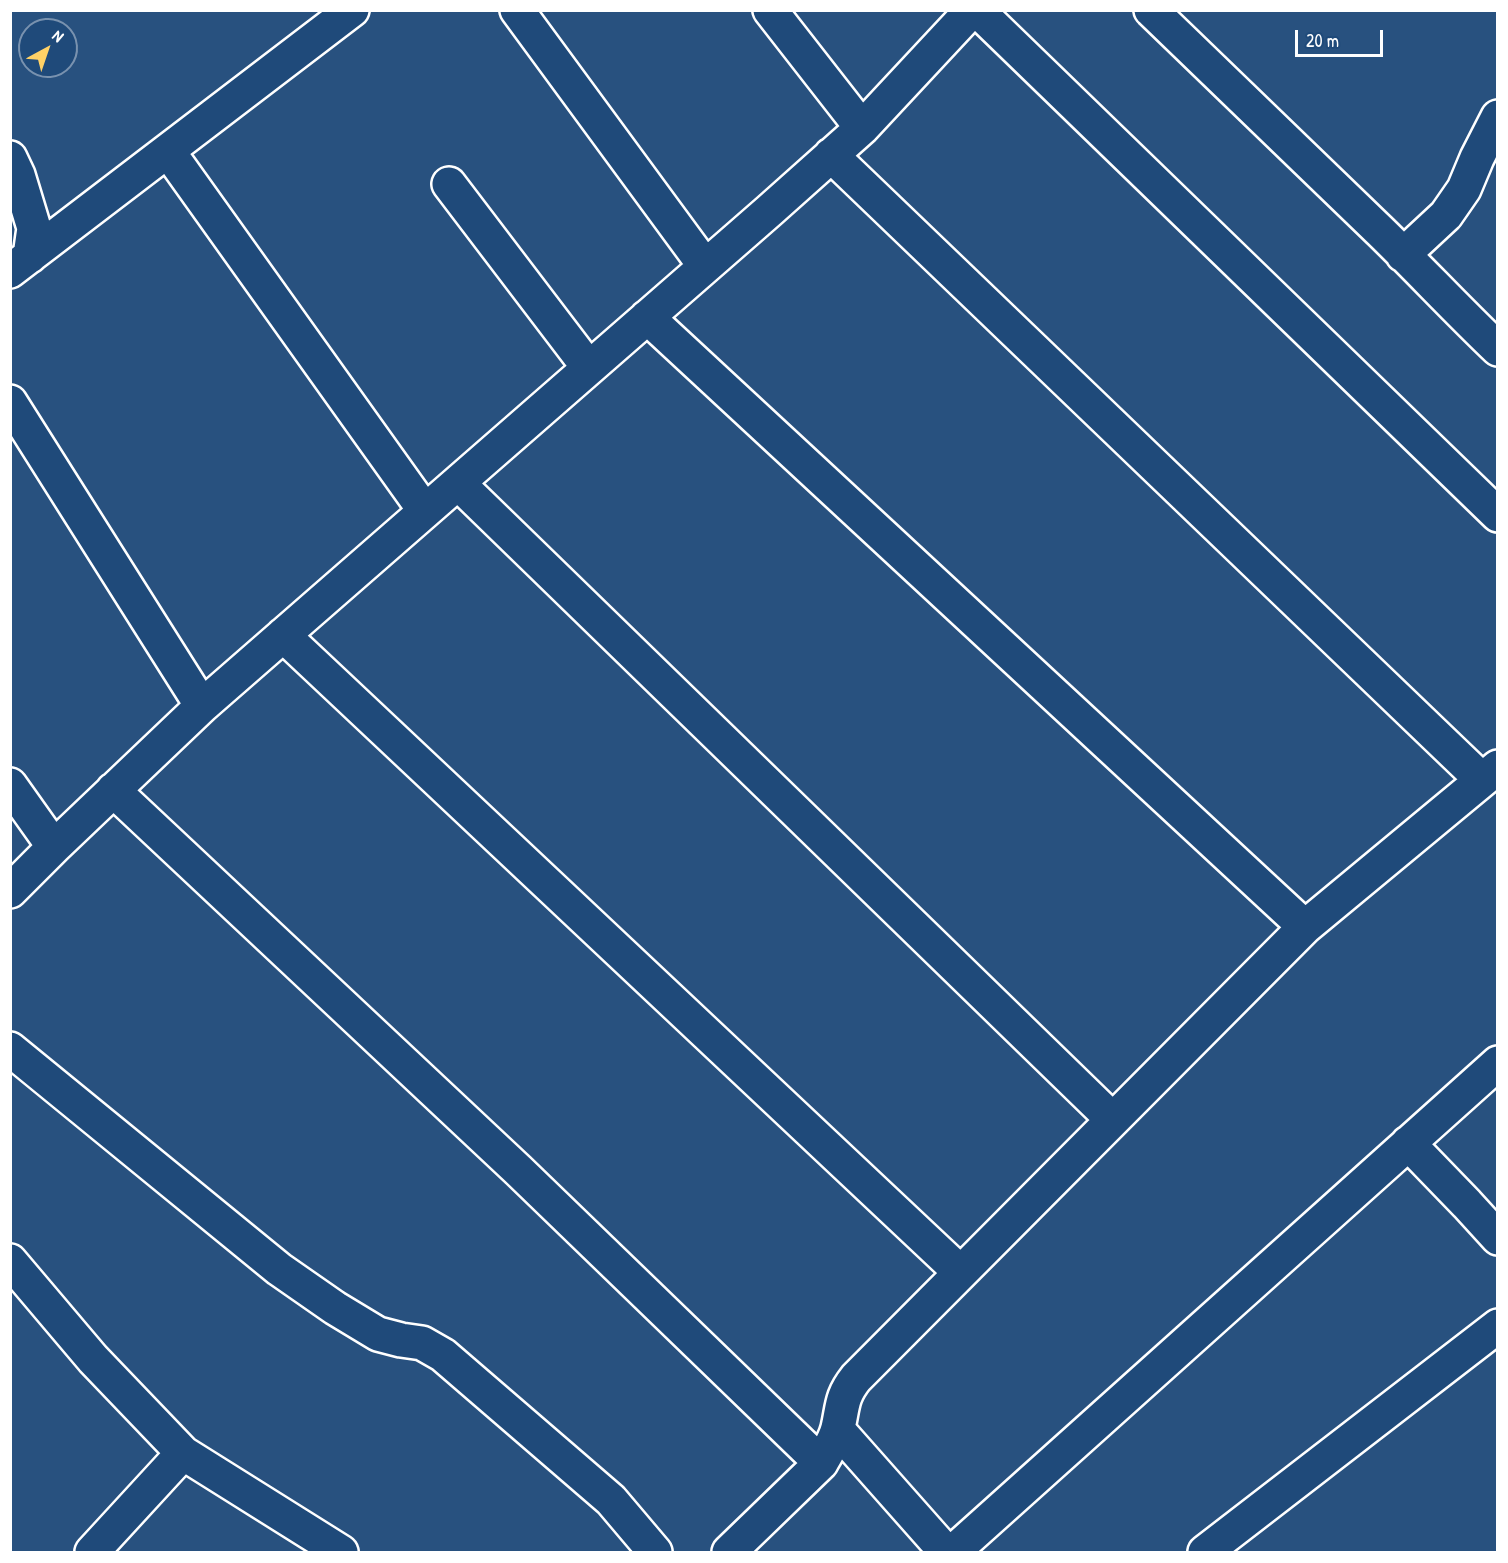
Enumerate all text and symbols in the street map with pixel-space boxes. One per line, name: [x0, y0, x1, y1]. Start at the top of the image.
north arrow: [18, 18, 78, 78]
scale bar: [1298, 18, 1386, 56]
text: N: [48, 25, 69, 47]
text: 20 m: [1306, 28, 1339, 53]

